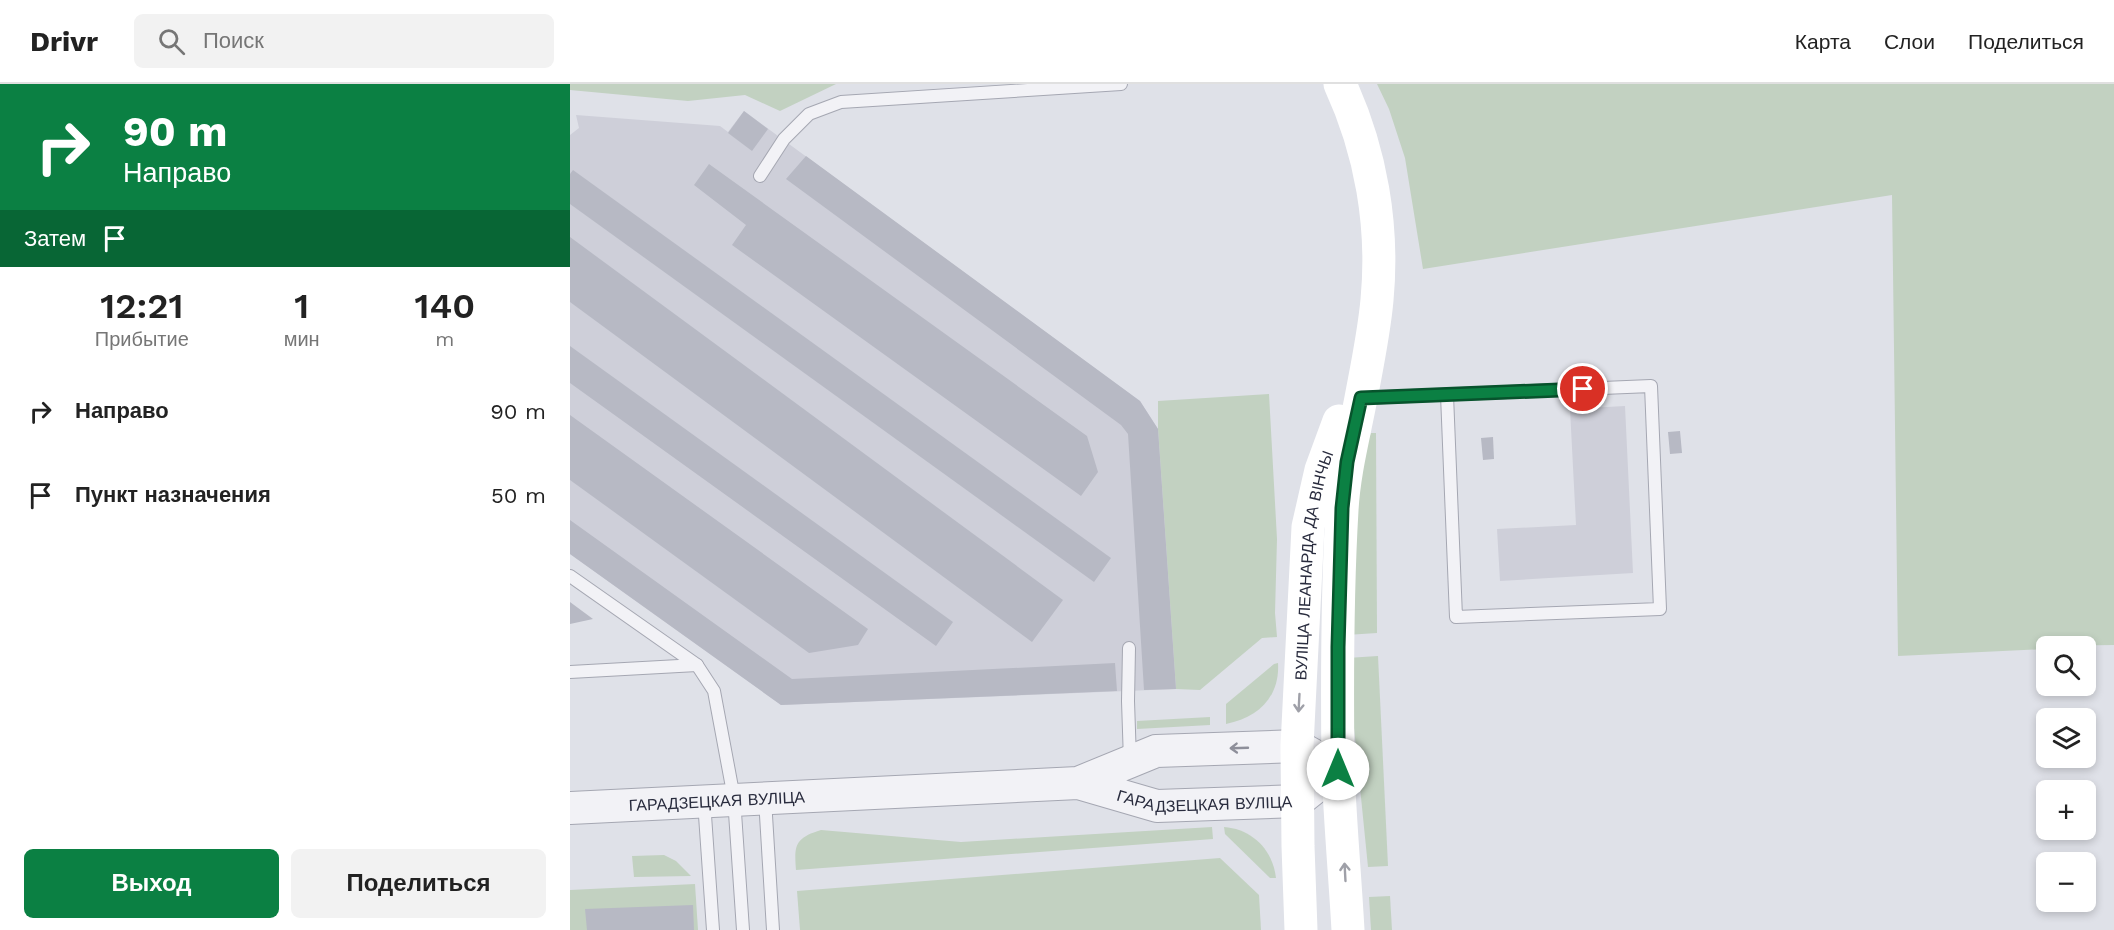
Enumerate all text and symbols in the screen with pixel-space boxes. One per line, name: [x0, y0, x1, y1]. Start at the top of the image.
search box: [134, 14, 554, 68]
text: Drivr: [30, 25, 98, 58]
icon: search: [155, 25, 188, 58]
text: Поиск: [203, 28, 264, 53]
text: Карта: [1795, 29, 1851, 54]
text: Слои: [1884, 29, 1935, 54]
text: Поделиться: [1968, 29, 2084, 54]
text: 90 m: [123, 107, 227, 156]
icon: right: [24, 108, 102, 186]
text: Направо: [123, 157, 231, 189]
icon: arrive: [98, 222, 131, 255]
text: Затем: [24, 226, 86, 251]
text: 12:21: [100, 285, 183, 327]
text: 1: [294, 285, 309, 327]
text: 140: [414, 285, 475, 327]
text: Прибытие: [95, 327, 189, 351]
text: мин: [284, 327, 320, 351]
text: m: [435, 327, 454, 351]
pin: [1557, 363, 1608, 414]
icon: arrive: [1566, 372, 1599, 405]
icon: right: [24, 395, 57, 428]
text: Направо: [75, 398, 169, 423]
text: 90 m: [490, 399, 546, 424]
street label: ВУЛІЦА ЛЕАНАРДА ДА ВІНЧЫ: [1291, 448, 1337, 681]
icon: arrive: [24, 479, 57, 512]
text: Пункт назначения: [75, 482, 271, 507]
text: 50 m: [491, 483, 546, 508]
map controls: [2036, 636, 2096, 912]
button: search: [2036, 636, 2096, 696]
one-way arrow: [1294, 692, 1305, 712]
button: layers: [2036, 708, 2096, 768]
position arrow: [1306, 737, 1370, 801]
one-way arrow: [1229, 742, 1249, 753]
button: +: [2036, 780, 2096, 840]
street label: ГАРАДЗЕЦКАЯ ВУЛІЦА: [1115, 785, 1293, 816]
street label: ГАРАДЗЕЦКАЯ ВУЛІЦА: [628, 787, 806, 815]
button: Выход: [24, 849, 279, 918]
button: Поделиться: [291, 849, 546, 918]
button: −: [2036, 852, 2096, 912]
one-way arrow: [1339, 862, 1350, 882]

